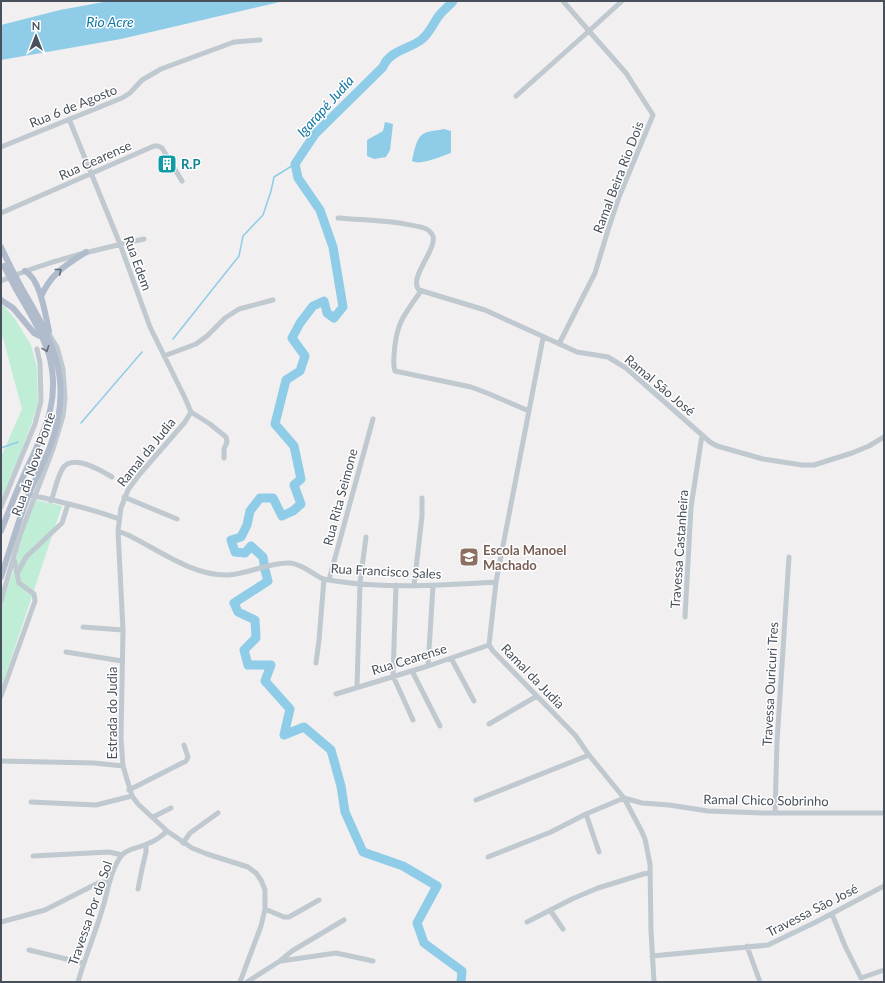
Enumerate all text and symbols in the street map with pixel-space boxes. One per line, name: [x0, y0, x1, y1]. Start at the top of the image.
water label: Rio Acre: [86, 13, 134, 30]
north arrow: [16, 16, 56, 56]
text: N: [32, 19, 40, 32]
water label: Igarapé Judia: [293, 72, 357, 140]
street label: Rua 6 de Agosto: [27, 81, 119, 131]
street label: Ramal Beira Rio Dois: [589, 118, 647, 235]
street label: Rua Cearense: [56, 137, 134, 183]
building icon: R.P: [156, 153, 178, 175]
place label: R.P: [181, 156, 201, 172]
street label: Rua Edem: [121, 233, 155, 293]
one-way arrow: [55, 269, 62, 276]
one-way arrow: [42, 346, 50, 353]
street label: Ramal São José: [622, 351, 699, 419]
street label: Rua da Nova Ponte: [8, 410, 58, 518]
street label: Ramal da Judia: [113, 414, 179, 490]
street label: Rua Rita Seimone: [319, 447, 361, 547]
street label: Travessa Castanheira: [667, 489, 691, 609]
place label: Escola Manoel Machado: [483, 542, 566, 573]
school or university icon: Escola Manoel Machado: [458, 546, 480, 568]
street label: Rua Francisco Sales: [330, 560, 442, 582]
street label: Travessa Ouricuri Tres: [759, 621, 781, 747]
street label: Rua Cearense: [369, 640, 449, 678]
street label: Ramal da Judia: [498, 640, 568, 712]
street label: Estrada do Judia: [104, 667, 120, 759]
street label: Ramal Chico Sobrinho: [703, 791, 829, 809]
street label: Travessa Por do Sol: [65, 859, 115, 967]
street label: Travessa São José: [764, 880, 861, 940]

